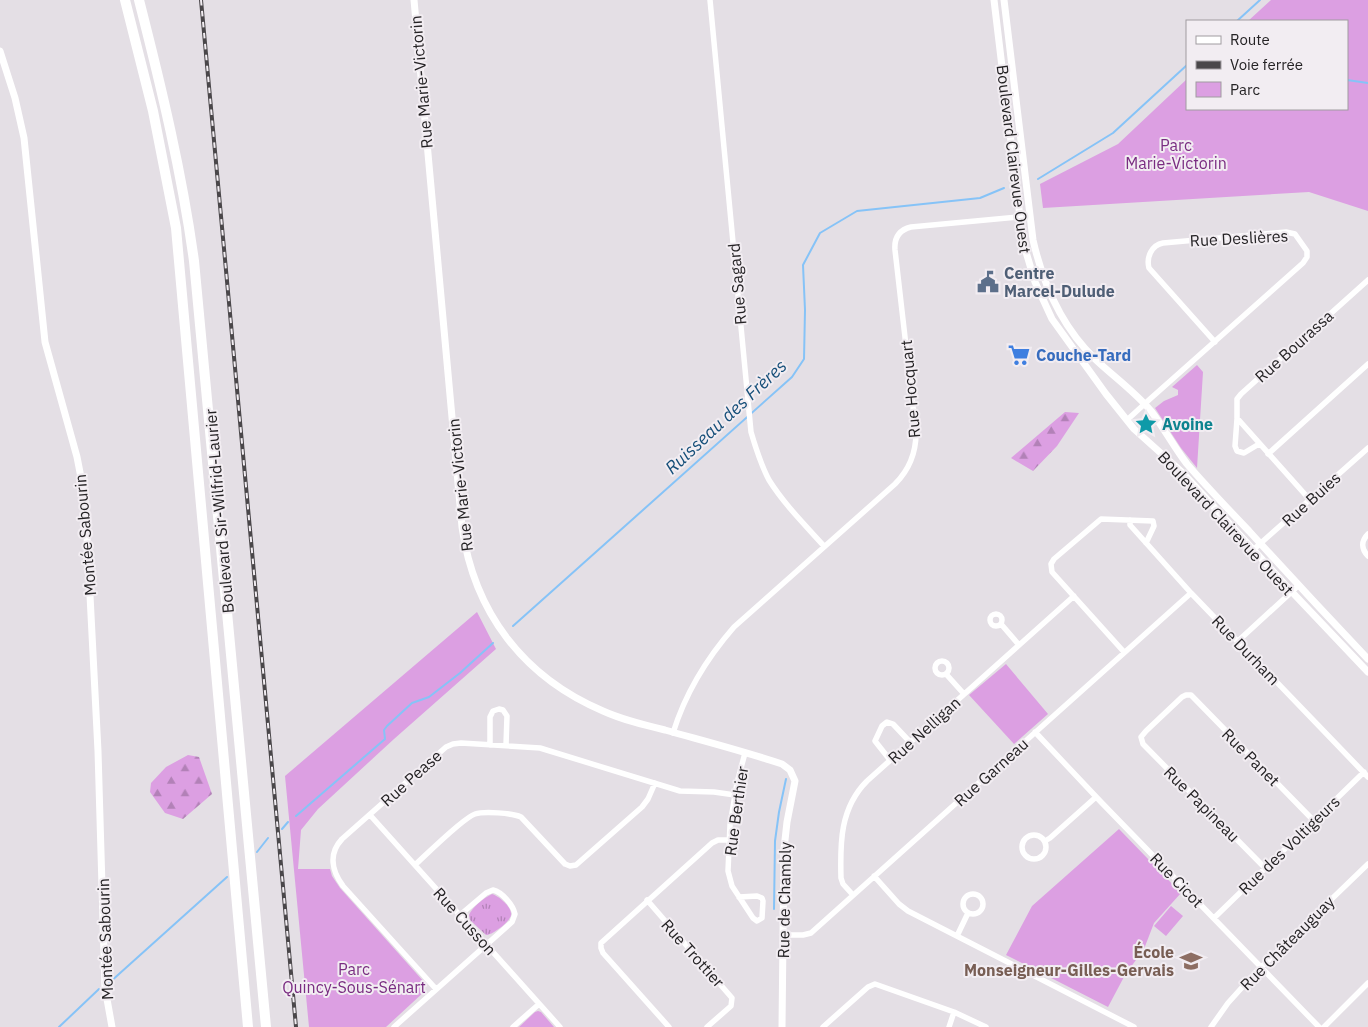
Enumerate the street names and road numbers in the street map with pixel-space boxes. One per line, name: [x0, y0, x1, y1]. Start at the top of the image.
street label: Rue Marie-Victorin: [405, 15, 437, 149]
street label: Boulevard Clairevue Ouest: [993, 64, 1035, 254]
street label: Rue Deslières: [1189, 225, 1289, 251]
street label: Rue Sagard: [723, 242, 751, 326]
street label: Rue Bourassa: [1251, 305, 1338, 386]
street label: Rue Hocquart: [896, 339, 924, 439]
street label: Boulevard Sir-Wilfrid-Laurier: [200, 408, 238, 614]
street label: Rue Marie-Victorin: [443, 418, 477, 552]
street label: Boulevard Clairevue Ouest: [1154, 447, 1298, 599]
street label: Rue Buies: [1278, 467, 1344, 531]
street label: Montée Sabourin: [70, 473, 100, 597]
street label: Rue Durham: [1208, 611, 1284, 689]
street label: Rue Nelligan: [884, 692, 964, 768]
street label: Rue Panet: [1218, 724, 1284, 790]
street label: Rue Garneau: [950, 733, 1032, 811]
street label: Rue Pease: [376, 745, 446, 811]
street label: Rue Papineau: [1160, 762, 1244, 846]
street label: Rue Berthier: [720, 765, 752, 857]
street label: Rue des Voltigeurs: [1234, 791, 1344, 899]
street label: Rue de Chambly: [773, 841, 795, 959]
street label: Rue Cicot: [1146, 848, 1208, 912]
street label: Montée Sabourin: [93, 878, 117, 1000]
street label: Rue Cusson: [429, 883, 501, 959]
street label: Rue Châteauguay: [1236, 892, 1338, 994]
street label: Rue Trottier: [657, 915, 729, 991]

